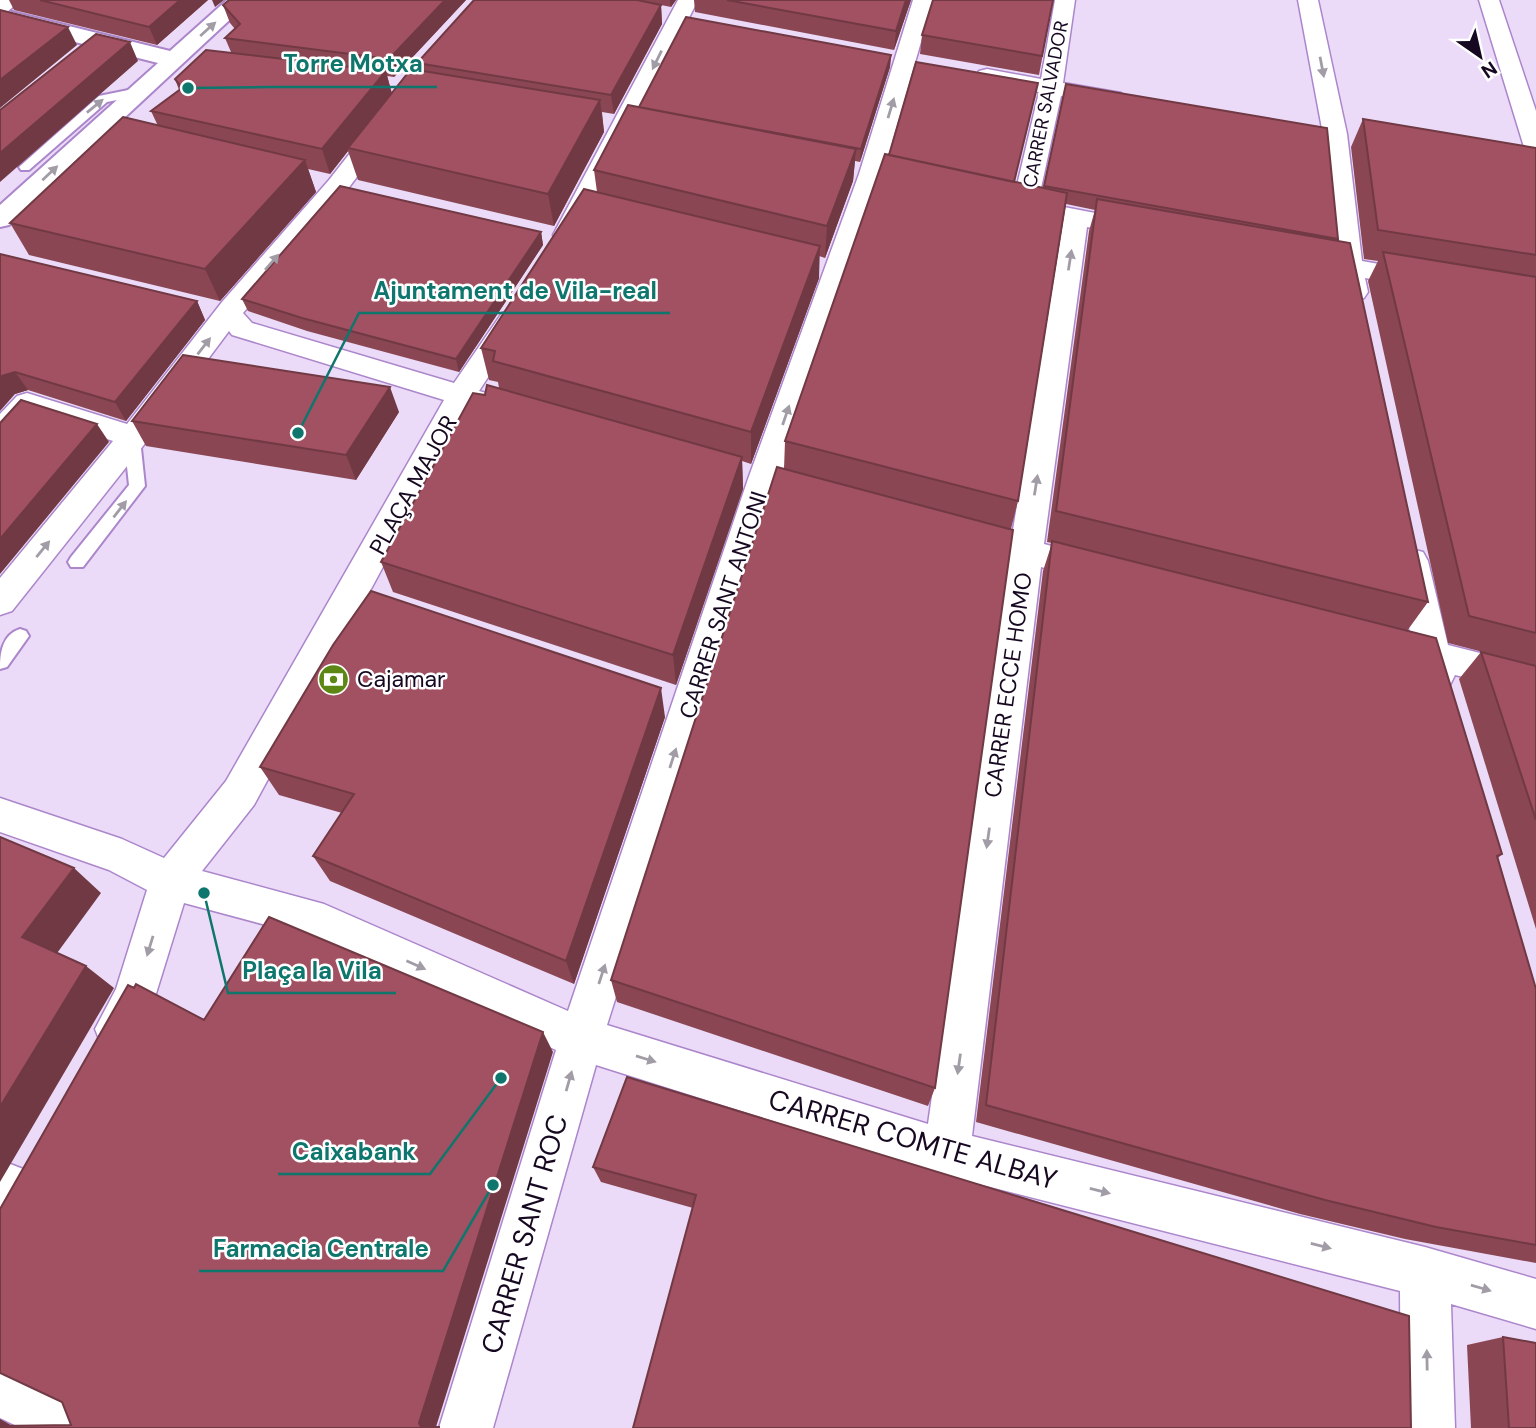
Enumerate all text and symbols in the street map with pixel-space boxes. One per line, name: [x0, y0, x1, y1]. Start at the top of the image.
street label: CARRER SALVADOR: [1017, 19, 1074, 190]
north arrow: [1445, 21, 1515, 91]
one-way arrow: [199, 22, 216, 38]
callout: Torre Motxa: [270, 42, 437, 87]
text: Torre Motxa: [283, 48, 423, 79]
one-way arrow: [651, 50, 662, 70]
text: N: [1476, 55, 1502, 84]
one-way arrow: [1316, 56, 1327, 78]
one-way arrow: [887, 98, 897, 119]
one-way arrow: [86, 99, 104, 114]
one-way arrow: [41, 165, 59, 181]
one-way arrow: [1065, 249, 1076, 271]
one-way arrow: [264, 253, 280, 271]
callout: Ajuntament de Vila-real: [359, 268, 670, 313]
text: Ajuntament de Vila-real: [373, 275, 657, 306]
one-way arrow: [196, 337, 210, 355]
one-way arrow: [781, 404, 792, 425]
street label: PLAÇA MAJOR: [362, 410, 464, 560]
one-way arrow: [1031, 473, 1042, 495]
street label: CARRER SANT ANTONI: [672, 488, 774, 722]
one-way arrow: [112, 500, 127, 518]
one-way arrow: [35, 541, 50, 558]
street label: CARRER ECCE HOMO: [977, 570, 1039, 800]
bank icon: Cajamar: [317, 662, 351, 696]
place label: Cajamar: [357, 664, 446, 694]
one-way arrow: [668, 747, 678, 768]
one-way arrow: [983, 828, 994, 850]
one-way arrow: [145, 936, 155, 957]
callout: Plaça la Vila: [228, 948, 396, 993]
text: Plaça la Vila: [242, 955, 382, 986]
one-way arrow: [406, 959, 426, 971]
one-way arrow: [597, 963, 608, 984]
one-way arrow: [953, 1053, 964, 1075]
one-way arrow: [636, 1055, 657, 1065]
one-way arrow: [564, 1070, 574, 1091]
street label: CARRER COMTE ALBAY: [764, 1081, 1061, 1198]
street label: CARRER SANT ROC: [473, 1110, 576, 1358]
callout: Caixabank: [278, 1129, 430, 1174]
text: Caixabank: [292, 1136, 416, 1167]
one-way arrow: [1089, 1186, 1111, 1197]
callout: Farmacia Centrale: [199, 1226, 443, 1271]
text: Farmacia Centrale: [213, 1233, 429, 1264]
one-way arrow: [1310, 1241, 1332, 1252]
one-way arrow: [1470, 1284, 1491, 1294]
one-way arrow: [1421, 1349, 1432, 1371]

